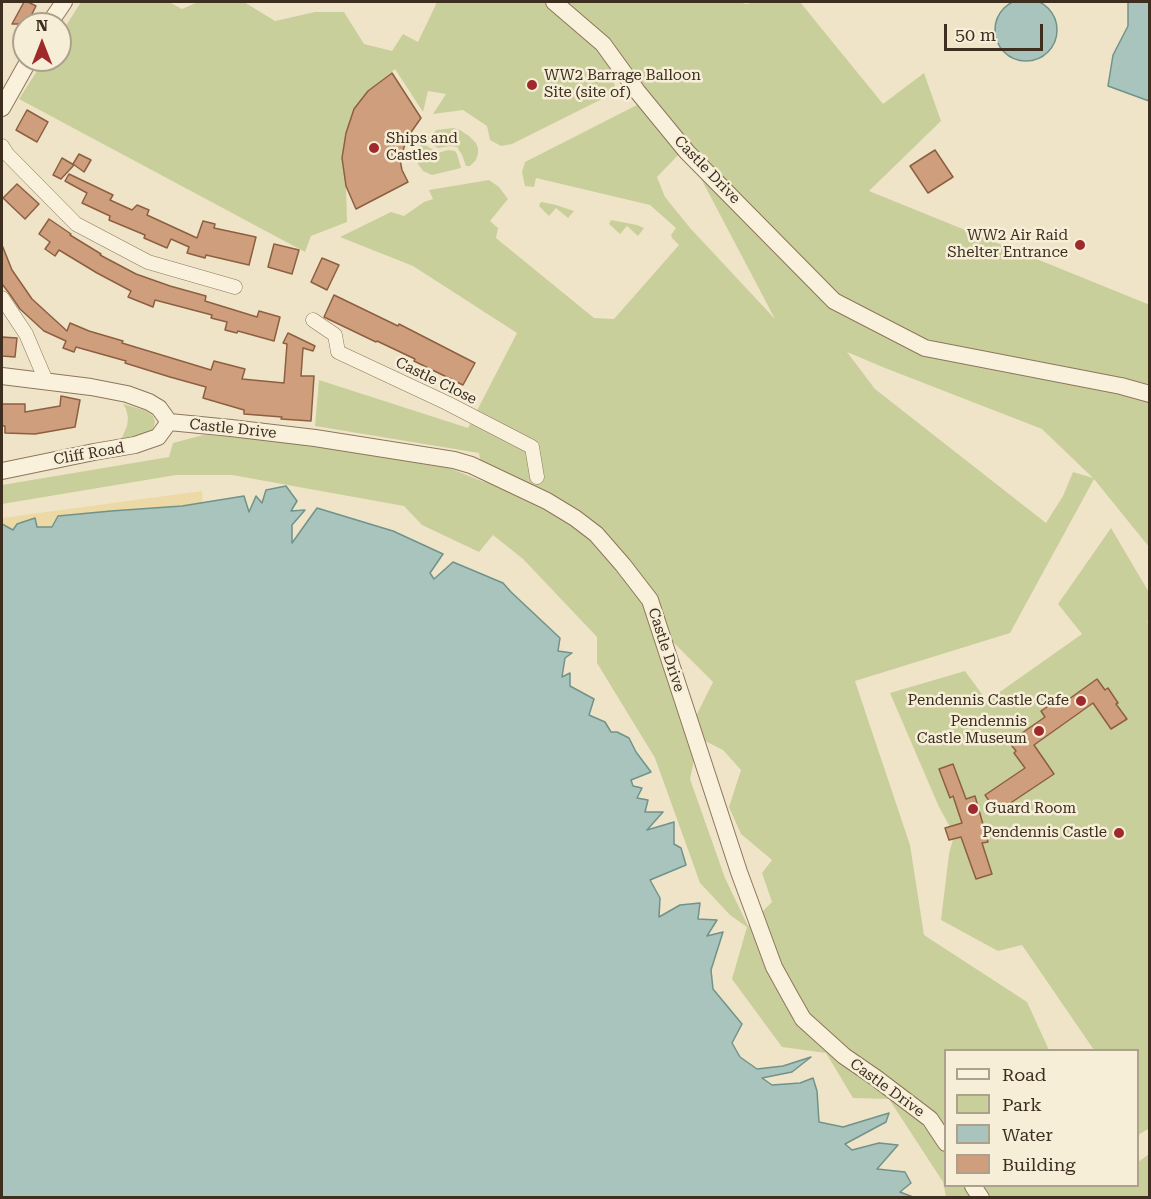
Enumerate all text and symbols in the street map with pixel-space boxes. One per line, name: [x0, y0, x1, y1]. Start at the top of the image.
north arrow: [12, 12, 72, 72]
scale bar: [947, 12, 1046, 50]
text: N: [36, 16, 48, 35]
text: 50 m: [955, 24, 996, 45]
place label: WW2 Barrage Balloon Site (site of): [544, 67, 701, 102]
marker: WW2 Barrage Balloon Site (site of): [525, 78, 539, 92]
place label: Ships and Castles: [386, 130, 458, 165]
street label: Castle Drive: [670, 132, 744, 208]
marker: Ships and Castles: [367, 141, 381, 155]
place label: WW2 Air Raid Shelter Entrance: [947, 227, 1068, 262]
marker: WW2 Air Raid Shelter Entrance: [1073, 238, 1087, 252]
street label: Castle Close: [392, 354, 480, 408]
street label: Castle Drive: [189, 415, 277, 443]
street label: Cliff Road: [52, 439, 126, 469]
street label: Castle Drive: [644, 606, 688, 694]
place label: Pendennis Castle Cafe: [908, 692, 1069, 710]
marker: Pendennis Castle Cafe: [1074, 694, 1088, 708]
place label: Pendennis Castle Museum: [917, 713, 1027, 748]
marker: Pendennis Castle Museum: [1032, 724, 1046, 738]
place label: Guard Room: [985, 800, 1076, 818]
marker: Guard Room: [966, 802, 980, 816]
place label: Pendennis Castle: [982, 824, 1107, 842]
marker: Pendennis Castle: [1112, 826, 1126, 840]
legend: [944, 1049, 1139, 1187]
street label: Castle Drive: [846, 1055, 928, 1121]
text: Road: [1002, 1064, 1046, 1085]
text: Park: [1002, 1094, 1042, 1115]
text: Water: [1002, 1124, 1053, 1145]
text: Building: [1002, 1154, 1076, 1175]

